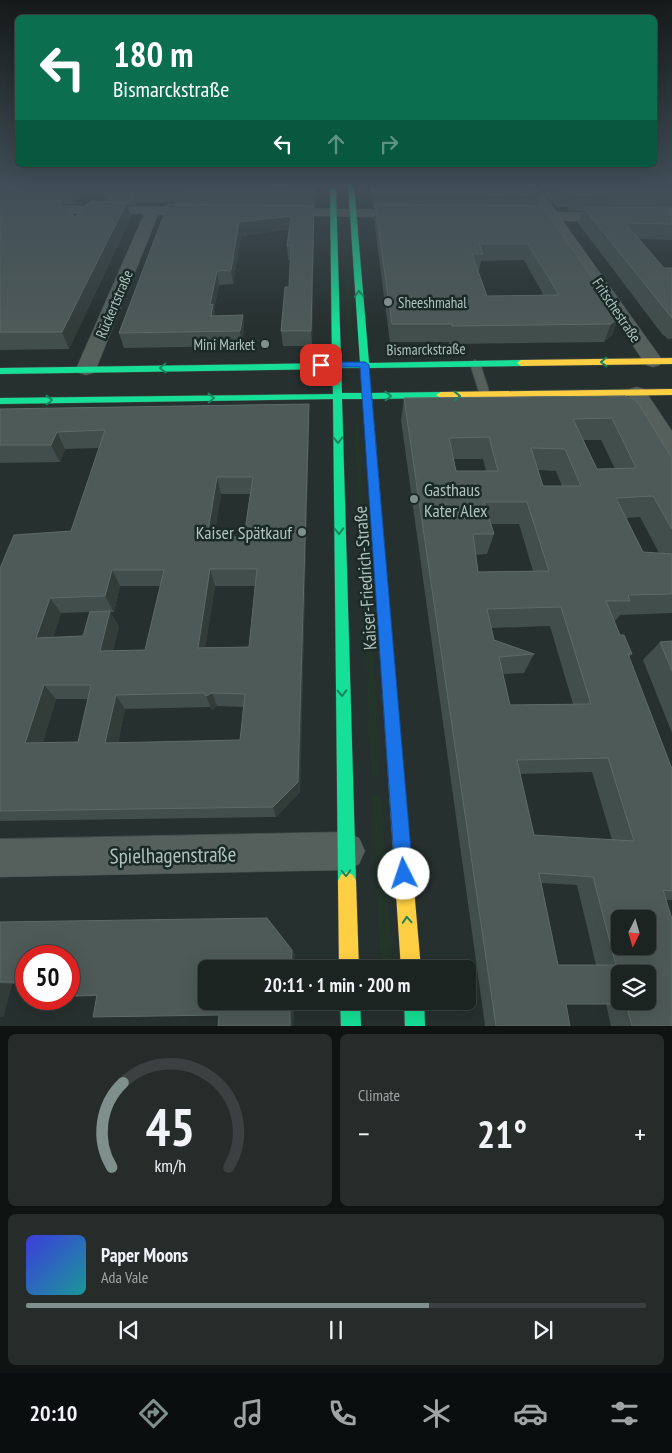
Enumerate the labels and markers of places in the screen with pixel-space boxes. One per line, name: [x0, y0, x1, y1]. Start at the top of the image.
place label: Sheeshmahal: [398, 293, 467, 312]
marker: Sheeshmahal: [382, 296, 394, 308]
place label: Mini Market: [194, 335, 255, 354]
marker: Mini Market: [259, 338, 271, 350]
pin: [300, 344, 342, 386]
place label: Gasthaus Kater Alex: [424, 478, 488, 522]
marker: Gasthaus Kater Alex: [408, 493, 420, 505]
place label: Kaiser Spätkauf: [196, 521, 293, 544]
marker: Kaiser Spätkauf: [296, 526, 308, 538]

